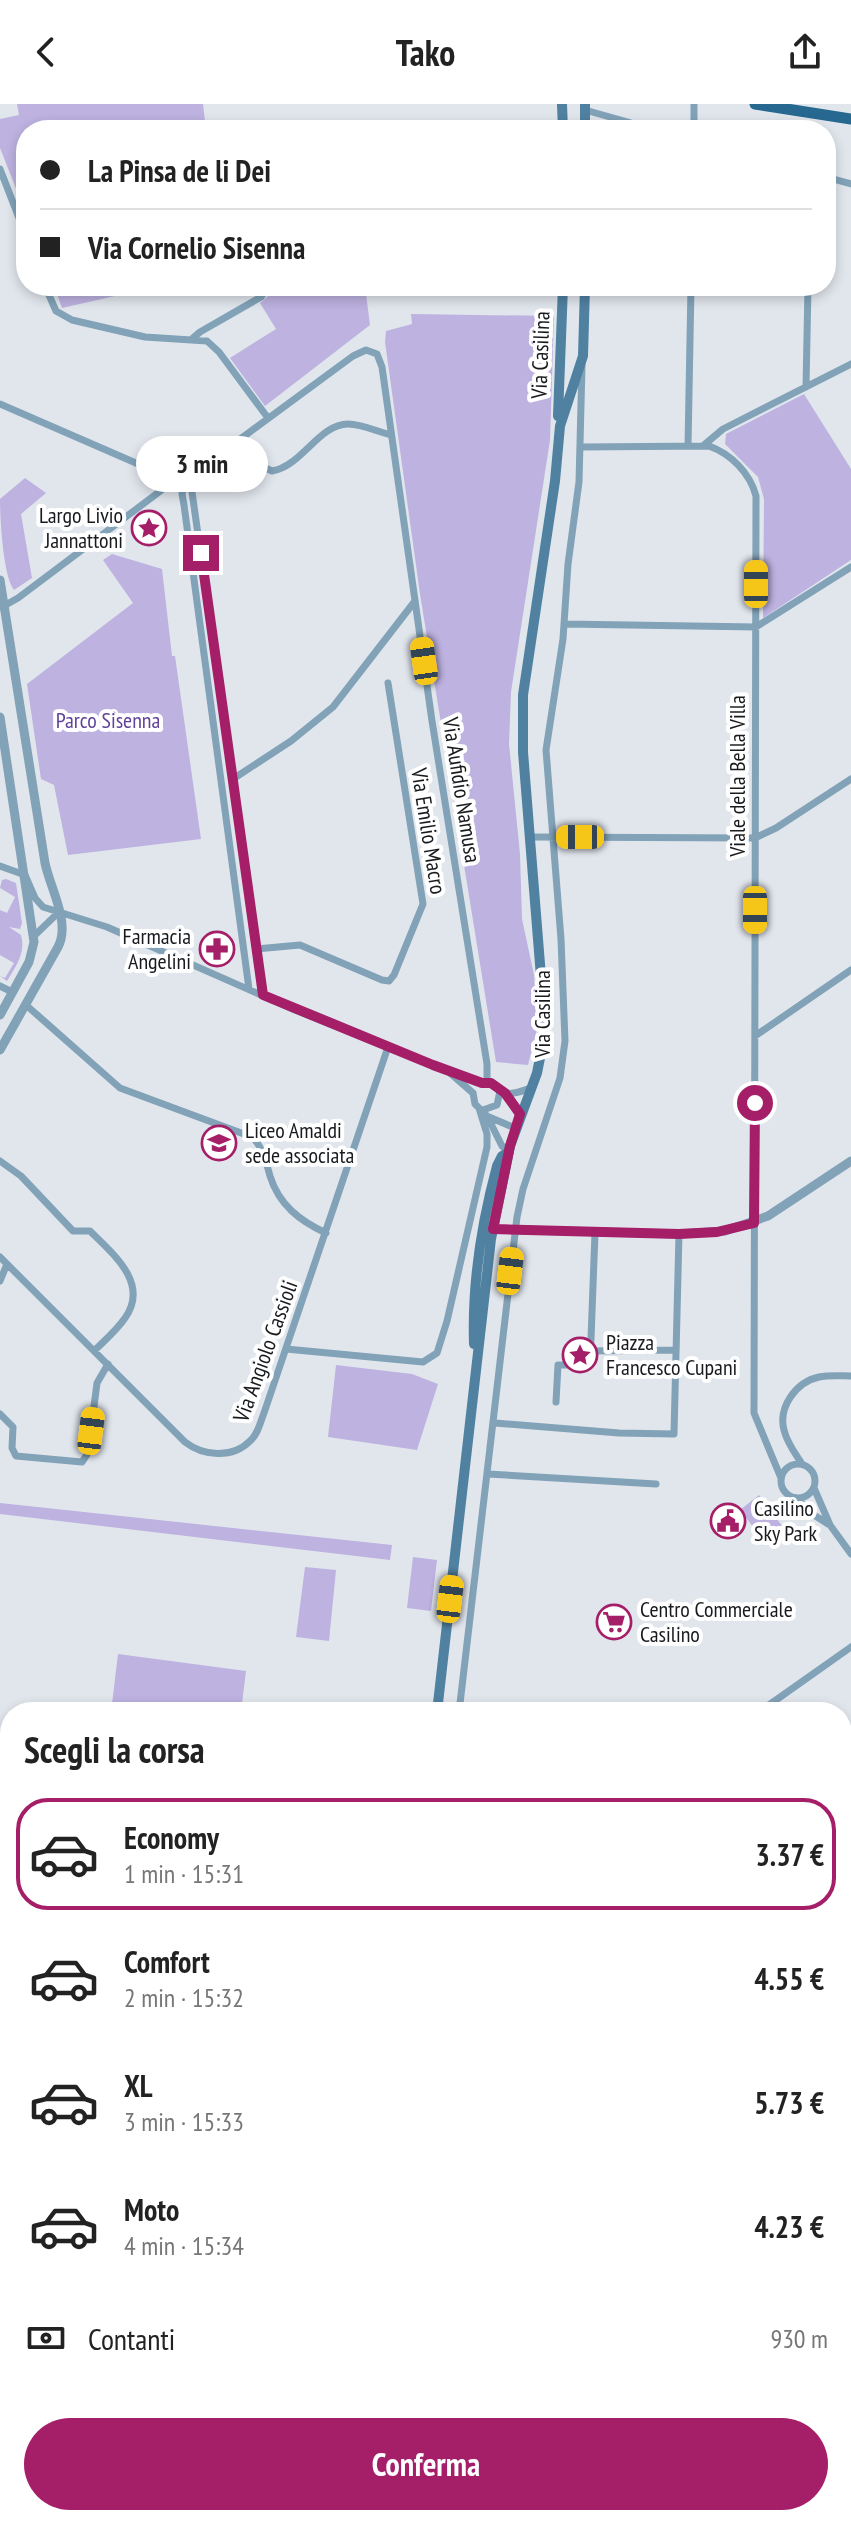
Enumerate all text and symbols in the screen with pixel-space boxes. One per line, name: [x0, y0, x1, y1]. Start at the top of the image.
text: Tako: [396, 29, 455, 76]
icon: back: [24, 30, 68, 74]
icon: share: [783, 30, 827, 74]
text: La Pinsa de li Dei: [88, 151, 271, 190]
text: Via Cornelio Sisenna: [88, 228, 305, 267]
street label: Via Casilina: [524, 311, 556, 400]
callout: 3 min: [135, 437, 267, 493]
text: 3 min: [176, 447, 228, 480]
place label: Largo Livio Jannattoni: [39, 501, 123, 554]
place icon: Largo Livio Jannattoni: [130, 509, 168, 547]
route end: [183, 535, 219, 571]
car: [744, 560, 768, 608]
car: [409, 636, 439, 686]
street label: Viale della Bella Villa: [723, 695, 751, 858]
park label: Parco Sisenna: [56, 706, 160, 734]
street label: Via Aufidio Namusa: [437, 714, 487, 865]
street label: Via Emilio Macro: [405, 765, 453, 896]
car: [556, 825, 604, 849]
car: [743, 886, 767, 934]
place label: Farmacia Angelini: [123, 922, 191, 975]
pharmacy icon: Farmacia Angelini: [198, 930, 236, 968]
street label: Via Casilina: [528, 970, 556, 1059]
route start: [737, 1085, 773, 1121]
place label: Liceo Amaldi sede associata: [245, 1116, 354, 1169]
school or university icon: Liceo Amaldi sede associata: [200, 1124, 238, 1162]
car: [495, 1246, 525, 1296]
street label: Via Angiolo Cassioli: [226, 1276, 304, 1427]
place label: Piazza Francesco Cupani: [606, 1328, 737, 1381]
place icon: Piazza Francesco Cupani: [561, 1336, 599, 1374]
car: [76, 1406, 106, 1456]
place label: Casilino Sky Park: [754, 1494, 817, 1547]
public building icon: Casilino Sky Park: [709, 1502, 747, 1540]
car: [435, 1574, 465, 1624]
place label: Centro Commerciale Casilino: [640, 1595, 793, 1648]
supermarket icon: Centro Commerciale Casilino: [595, 1603, 633, 1641]
text: Scegli la corsa: [24, 1726, 205, 1773]
icon: car: [28, 1818, 100, 1890]
text: Economy: [124, 1818, 219, 1857]
text: 3.37 €: [755, 1835, 824, 1874]
text: 1 min · 15:31: [124, 1857, 244, 1890]
icon: car: [28, 1942, 100, 2014]
text: Comfort: [124, 1942, 210, 1981]
text: 4.55 €: [754, 1959, 824, 1998]
text: 2 min · 15:32: [124, 1981, 244, 2014]
icon: car: [28, 2066, 100, 2138]
text: XL: [124, 2066, 153, 2105]
text: 5.73 €: [754, 2083, 824, 2122]
text: 3 min · 15:33: [124, 2105, 244, 2138]
icon: car: [28, 2190, 100, 2262]
text: Moto: [124, 2190, 179, 2229]
text: 4.23 €: [754, 2207, 824, 2246]
text: 4 min · 15:34: [124, 2229, 244, 2262]
icon: cash: [24, 2316, 68, 2360]
text: Contanti: [88, 2319, 175, 2358]
text: 930 m: [770, 2322, 828, 2355]
button: Conferma: [24, 2418, 828, 2510]

